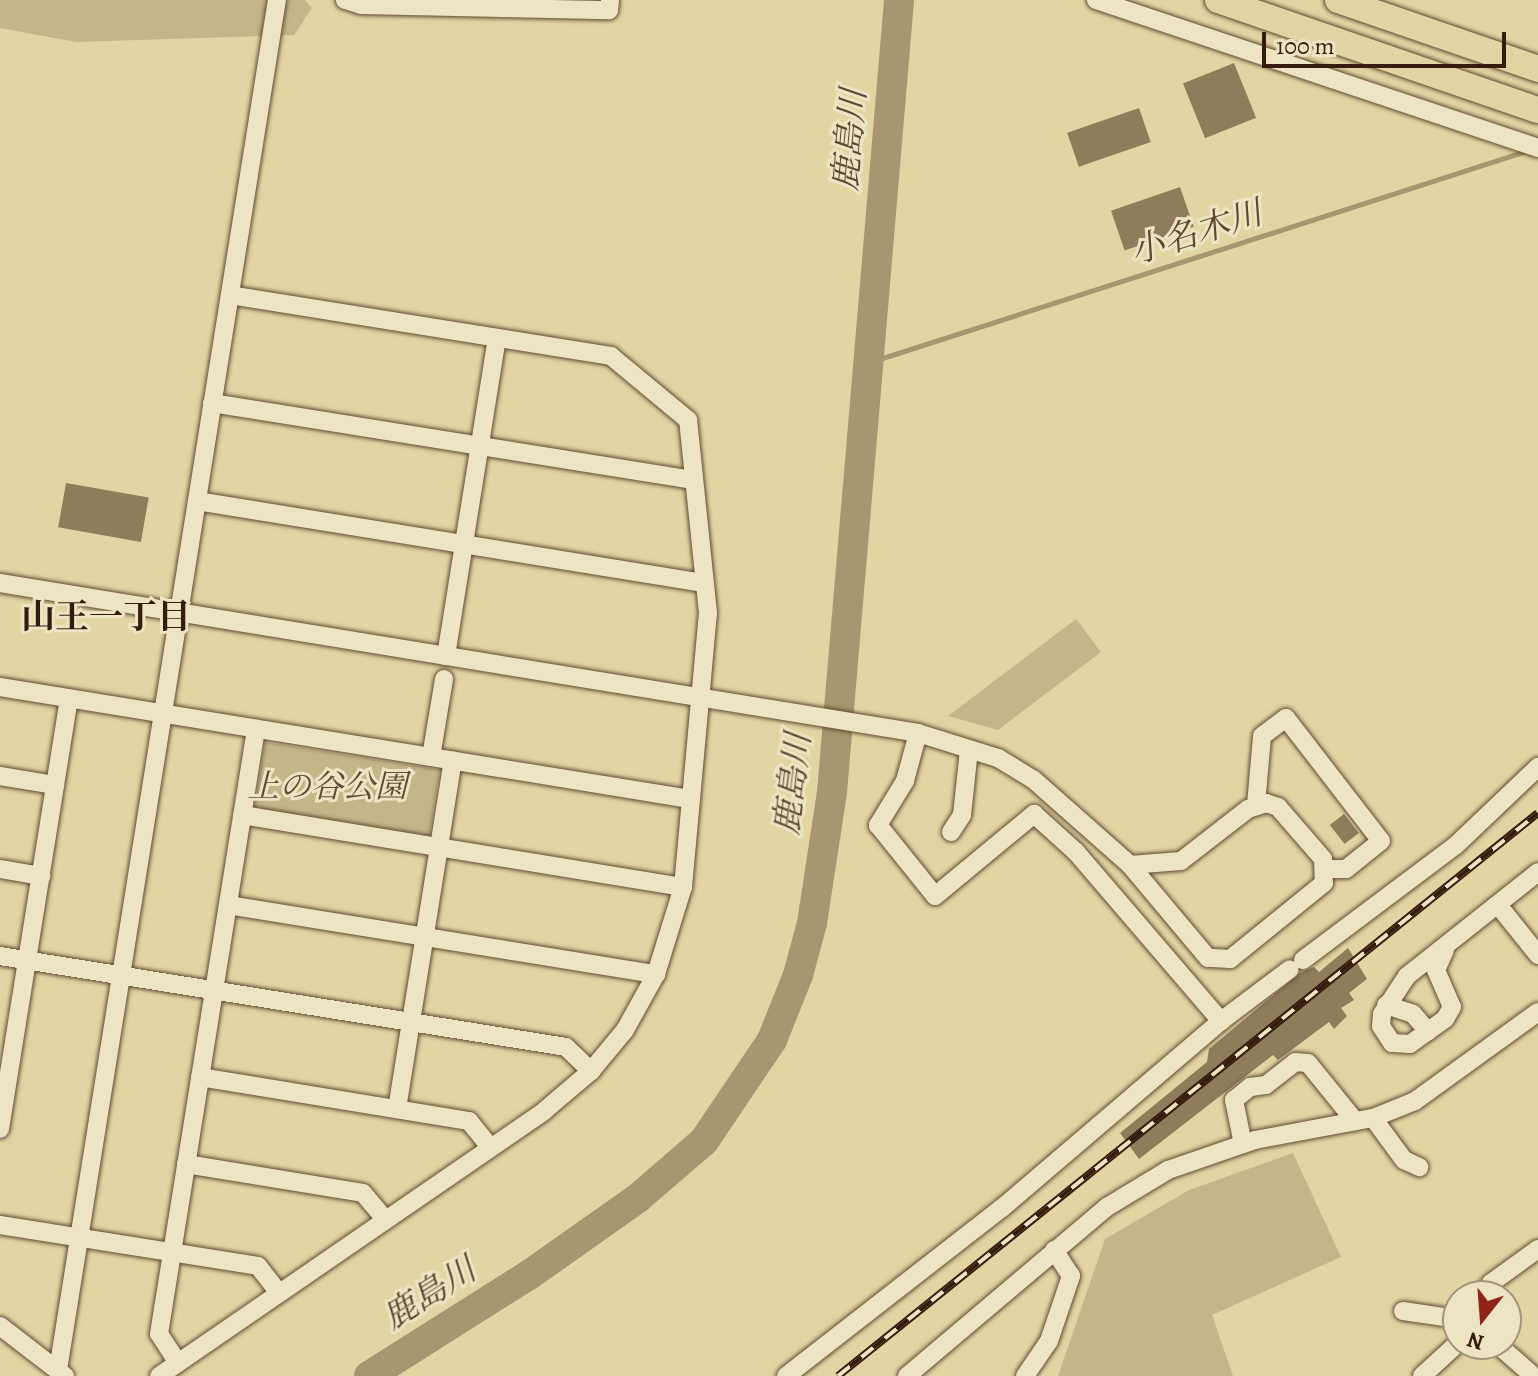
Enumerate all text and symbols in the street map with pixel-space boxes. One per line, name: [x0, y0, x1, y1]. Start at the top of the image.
scale bar: [1266, 16, 1510, 66]
text: 100 m: [1276, 30, 1335, 62]
water label: 鹿島川: [824, 87, 874, 193]
water label: 小名木川: [1125, 192, 1267, 272]
district label: 山王一丁目: [21, 597, 191, 637]
water label: 鹿島川: [766, 731, 818, 837]
park label: 上の谷公園: [247, 767, 407, 805]
water label: 鹿島川: [375, 1249, 483, 1337]
north arrow: [1442, 1280, 1522, 1360]
text: N: [1464, 1324, 1488, 1358]

